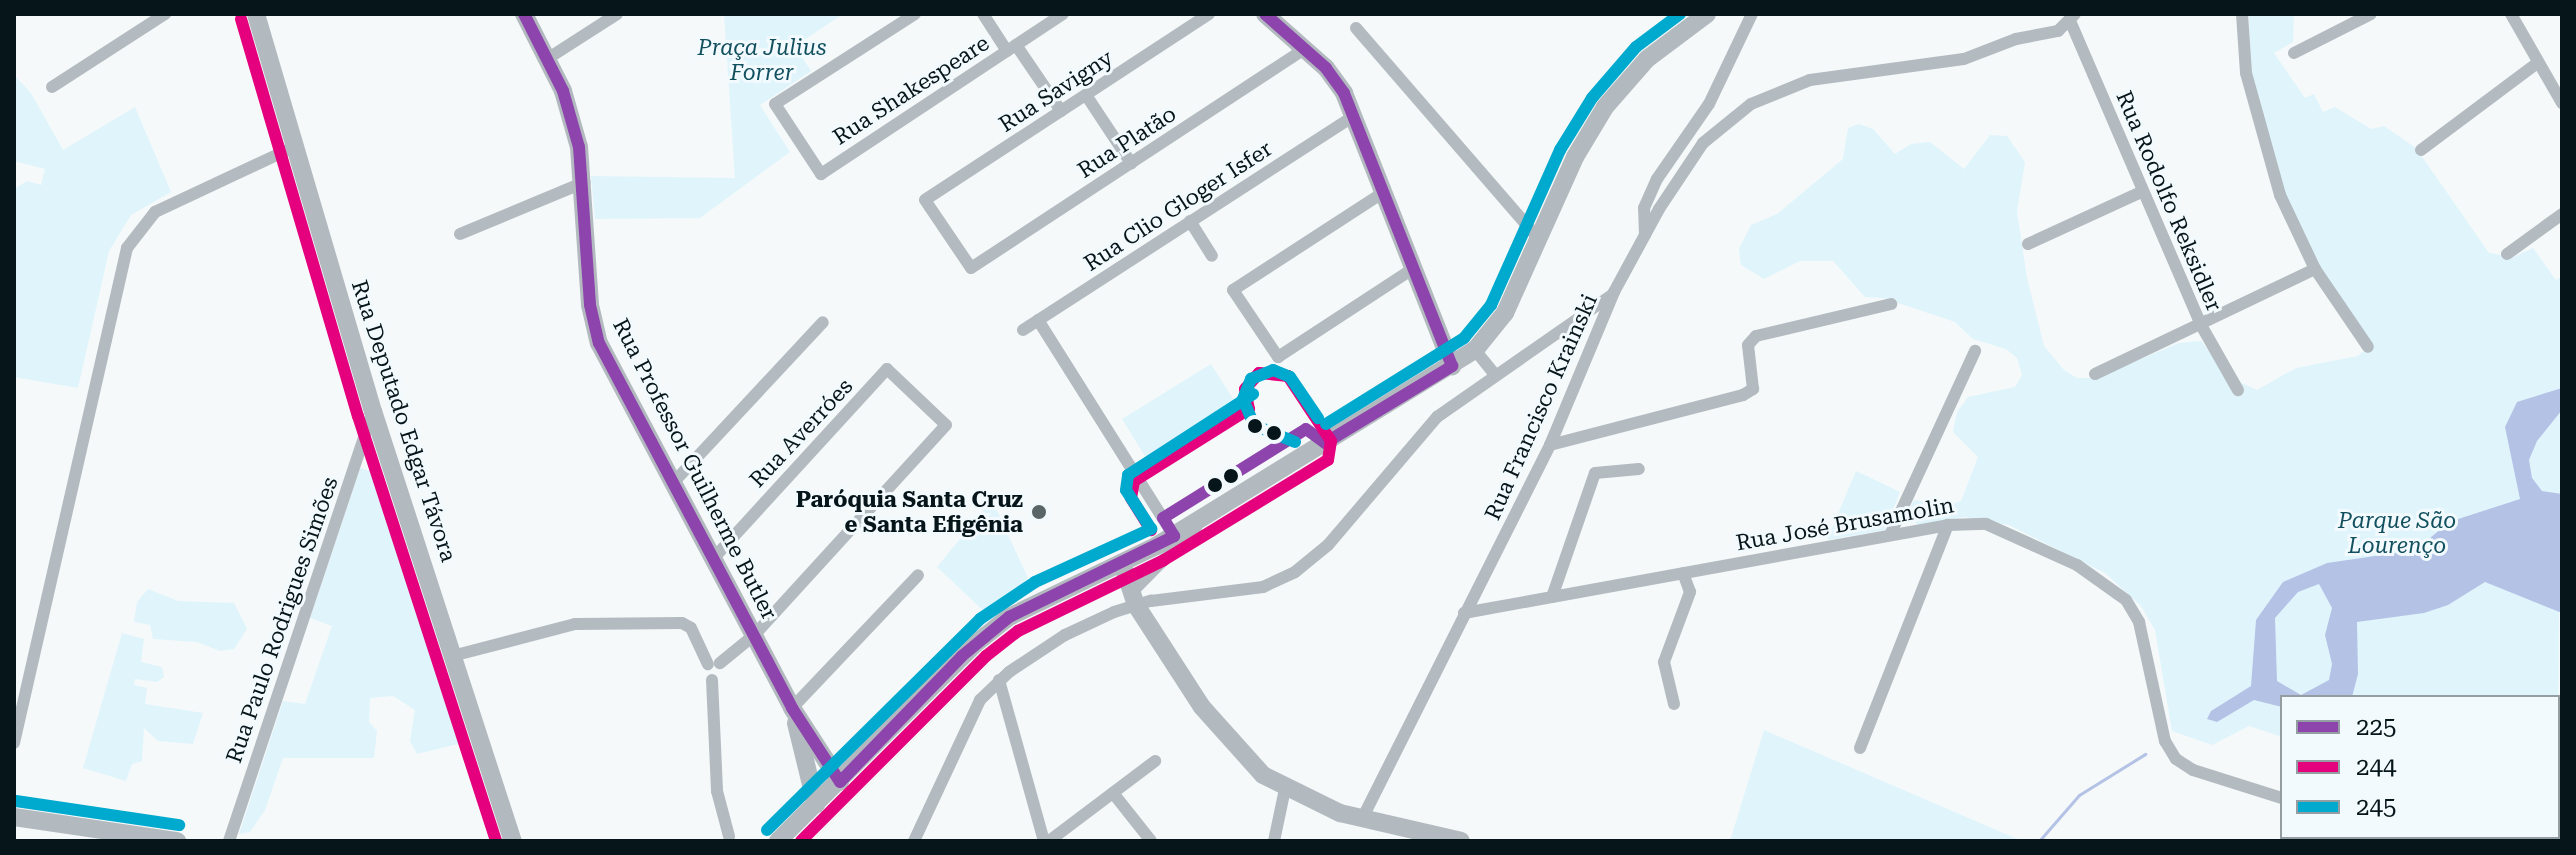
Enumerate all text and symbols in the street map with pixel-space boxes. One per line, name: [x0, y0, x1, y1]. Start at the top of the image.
street label: Rua Shakespeare: [828, 30, 994, 150]
park label: Praça Julius Forrer: [697, 34, 827, 86]
street label: Rua Savigny: [994, 44, 1118, 138]
street label: Rua Rodolfo Reksidler: [2111, 87, 2227, 315]
street label: Rua Platão: [1073, 100, 1181, 184]
street label: Rua Clio Gloger Isfer: [1079, 135, 1277, 277]
street label: Rua Deputado Edgar Távora: [346, 277, 462, 565]
street label: Rua Francisco Krainski: [1479, 290, 1603, 524]
street label: Rua Professor Guilherme Butler: [607, 314, 783, 624]
street label: Rua Averróes: [744, 373, 858, 493]
unlabelled marker: [1247, 418, 1263, 434]
unlabelled marker: [1266, 425, 1282, 441]
unlabelled marker: [1223, 468, 1239, 484]
street label: Rua Paulo Rodrigues Simões: [221, 473, 343, 767]
unlabelled marker: [1207, 477, 1223, 493]
place label: Paróquia Santa Cruz e Santa Efigênia: [796, 486, 1023, 538]
street label: Rua José Brusamolin: [1734, 492, 1956, 556]
marker: Paróquia Santa Cruz e Santa Efigênia: [1030, 503, 1048, 521]
park label: Parque São Lourenço: [2338, 507, 2456, 558]
legend: [2280, 695, 2560, 839]
text: 225: [2356, 713, 2396, 741]
text: 244: [2356, 753, 2396, 781]
text: 245: [2356, 793, 2396, 821]

